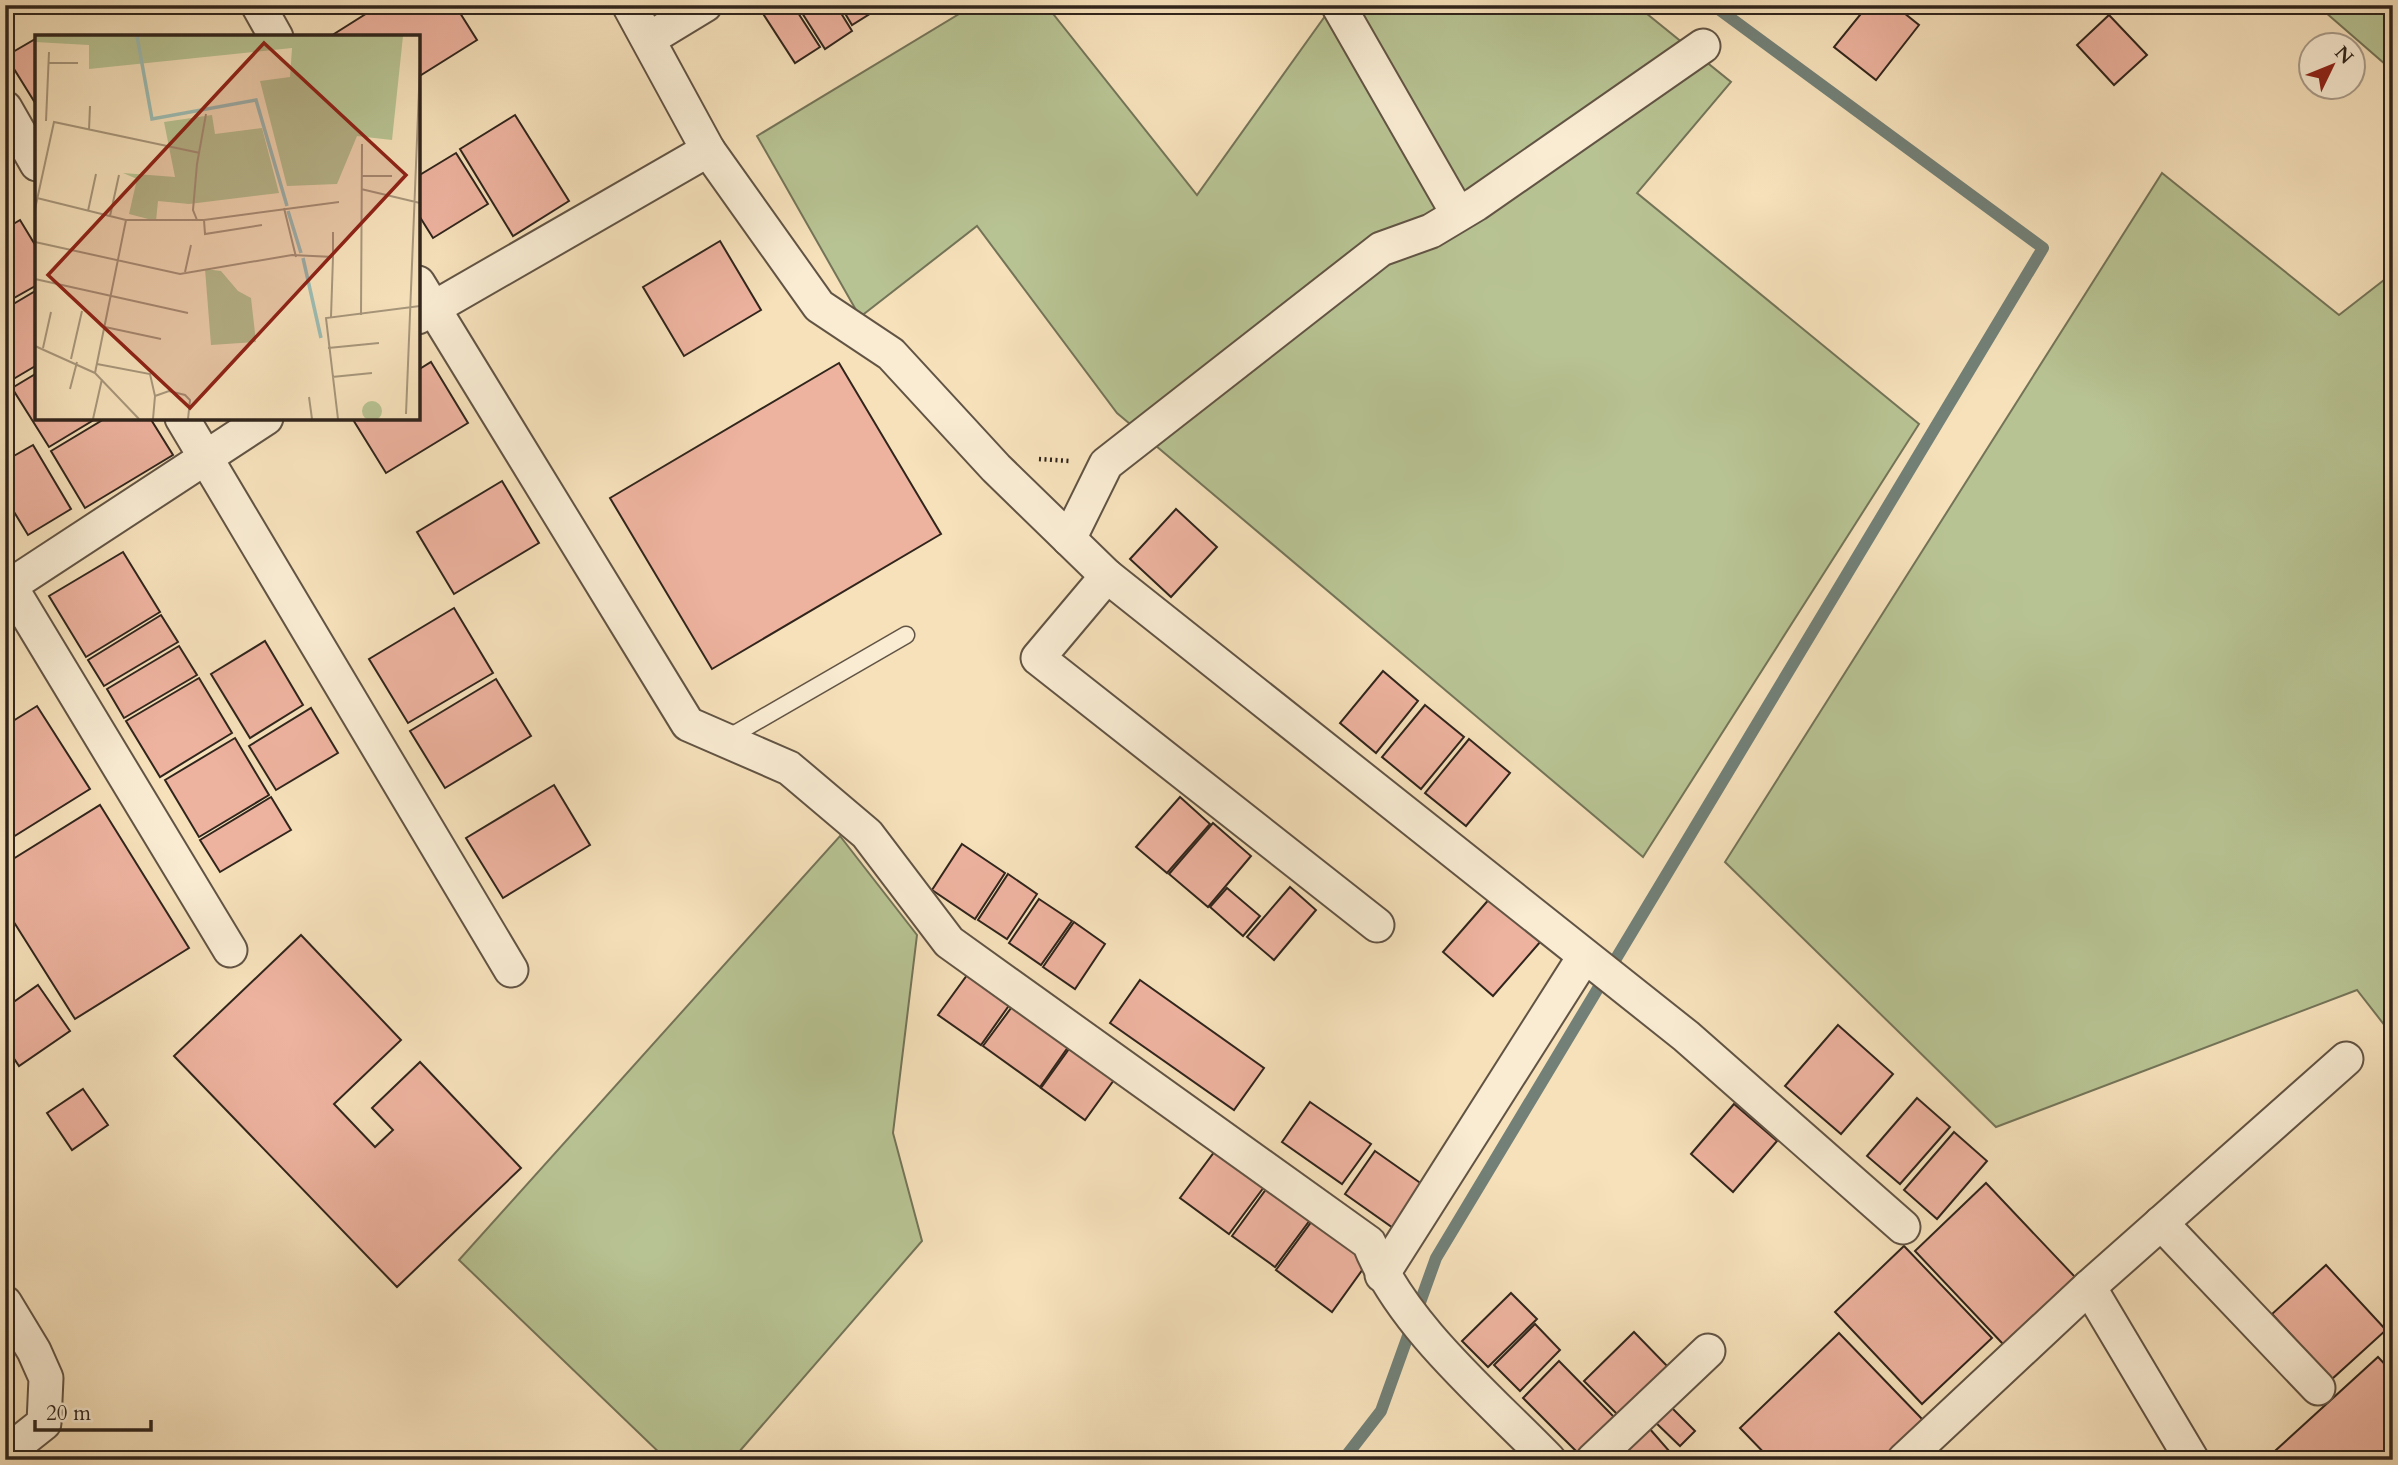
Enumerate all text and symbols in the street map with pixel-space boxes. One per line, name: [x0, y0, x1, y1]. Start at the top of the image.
north arrow: [2296, 32, 2366, 102]
inset map: [35, 35, 420, 420]
text: N: [2329, 40, 2359, 70]
scale bar: [35, 1388, 150, 1432]
text: 20 m: [46, 1399, 91, 1428]

